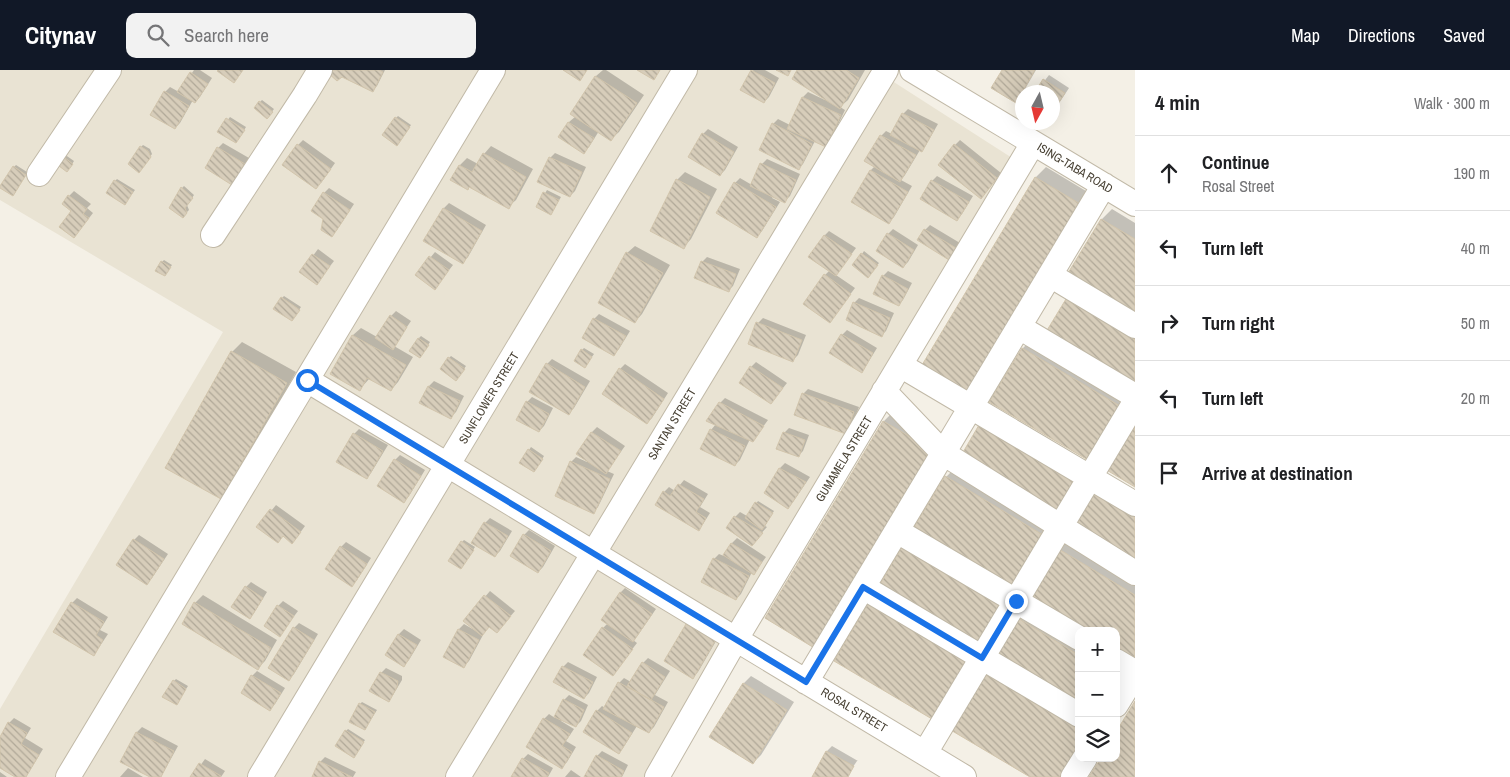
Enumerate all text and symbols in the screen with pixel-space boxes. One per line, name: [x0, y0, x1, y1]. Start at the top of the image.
search box: [126, 13, 476, 58]
text: Citynav: [25, 19, 96, 51]
icon: search: [144, 21, 172, 49]
text: Search here: [184, 22, 269, 48]
text: Map: [1291, 23, 1320, 48]
text: Directions: [1348, 23, 1415, 48]
text: Saved: [1443, 23, 1485, 48]
north arrow: [1015, 85, 1060, 130]
text: 4 min: [1155, 88, 1200, 117]
text: Walk · 300 m: [1414, 92, 1490, 114]
street label: ISING-TABA ROAD: [1034, 139, 1116, 197]
text: Continue: [1202, 149, 1270, 175]
icon: ahead: [1155, 159, 1183, 187]
text: 190 m: [1454, 162, 1490, 184]
text: Rosal Street: [1202, 175, 1274, 197]
icon: left: [1155, 234, 1183, 262]
text: Turn left: [1202, 235, 1263, 261]
text: 40 m: [1461, 237, 1490, 259]
icon: right: [1155, 309, 1183, 337]
text: Turn right: [1202, 310, 1274, 336]
text: 50 m: [1461, 312, 1490, 334]
street label: SUNFLOWER STREET: [455, 349, 523, 447]
route start: [296, 369, 319, 392]
icon: left: [1155, 384, 1183, 412]
street label: SANTAN STREET: [644, 385, 700, 463]
text: Turn left: [1202, 385, 1263, 411]
text: 20 m: [1461, 387, 1490, 409]
street label: GUMAMELA STREET: [812, 413, 876, 505]
icon: arrive: [1155, 459, 1183, 487]
text: Arrive at destination: [1202, 460, 1353, 486]
route end: [1005, 590, 1028, 613]
map controls: [1075, 627, 1120, 762]
button: +: [1075, 627, 1120, 672]
button: −: [1075, 672, 1120, 717]
street label: ROSAL STREET: [818, 684, 890, 736]
button: layers: [1075, 717, 1120, 762]

